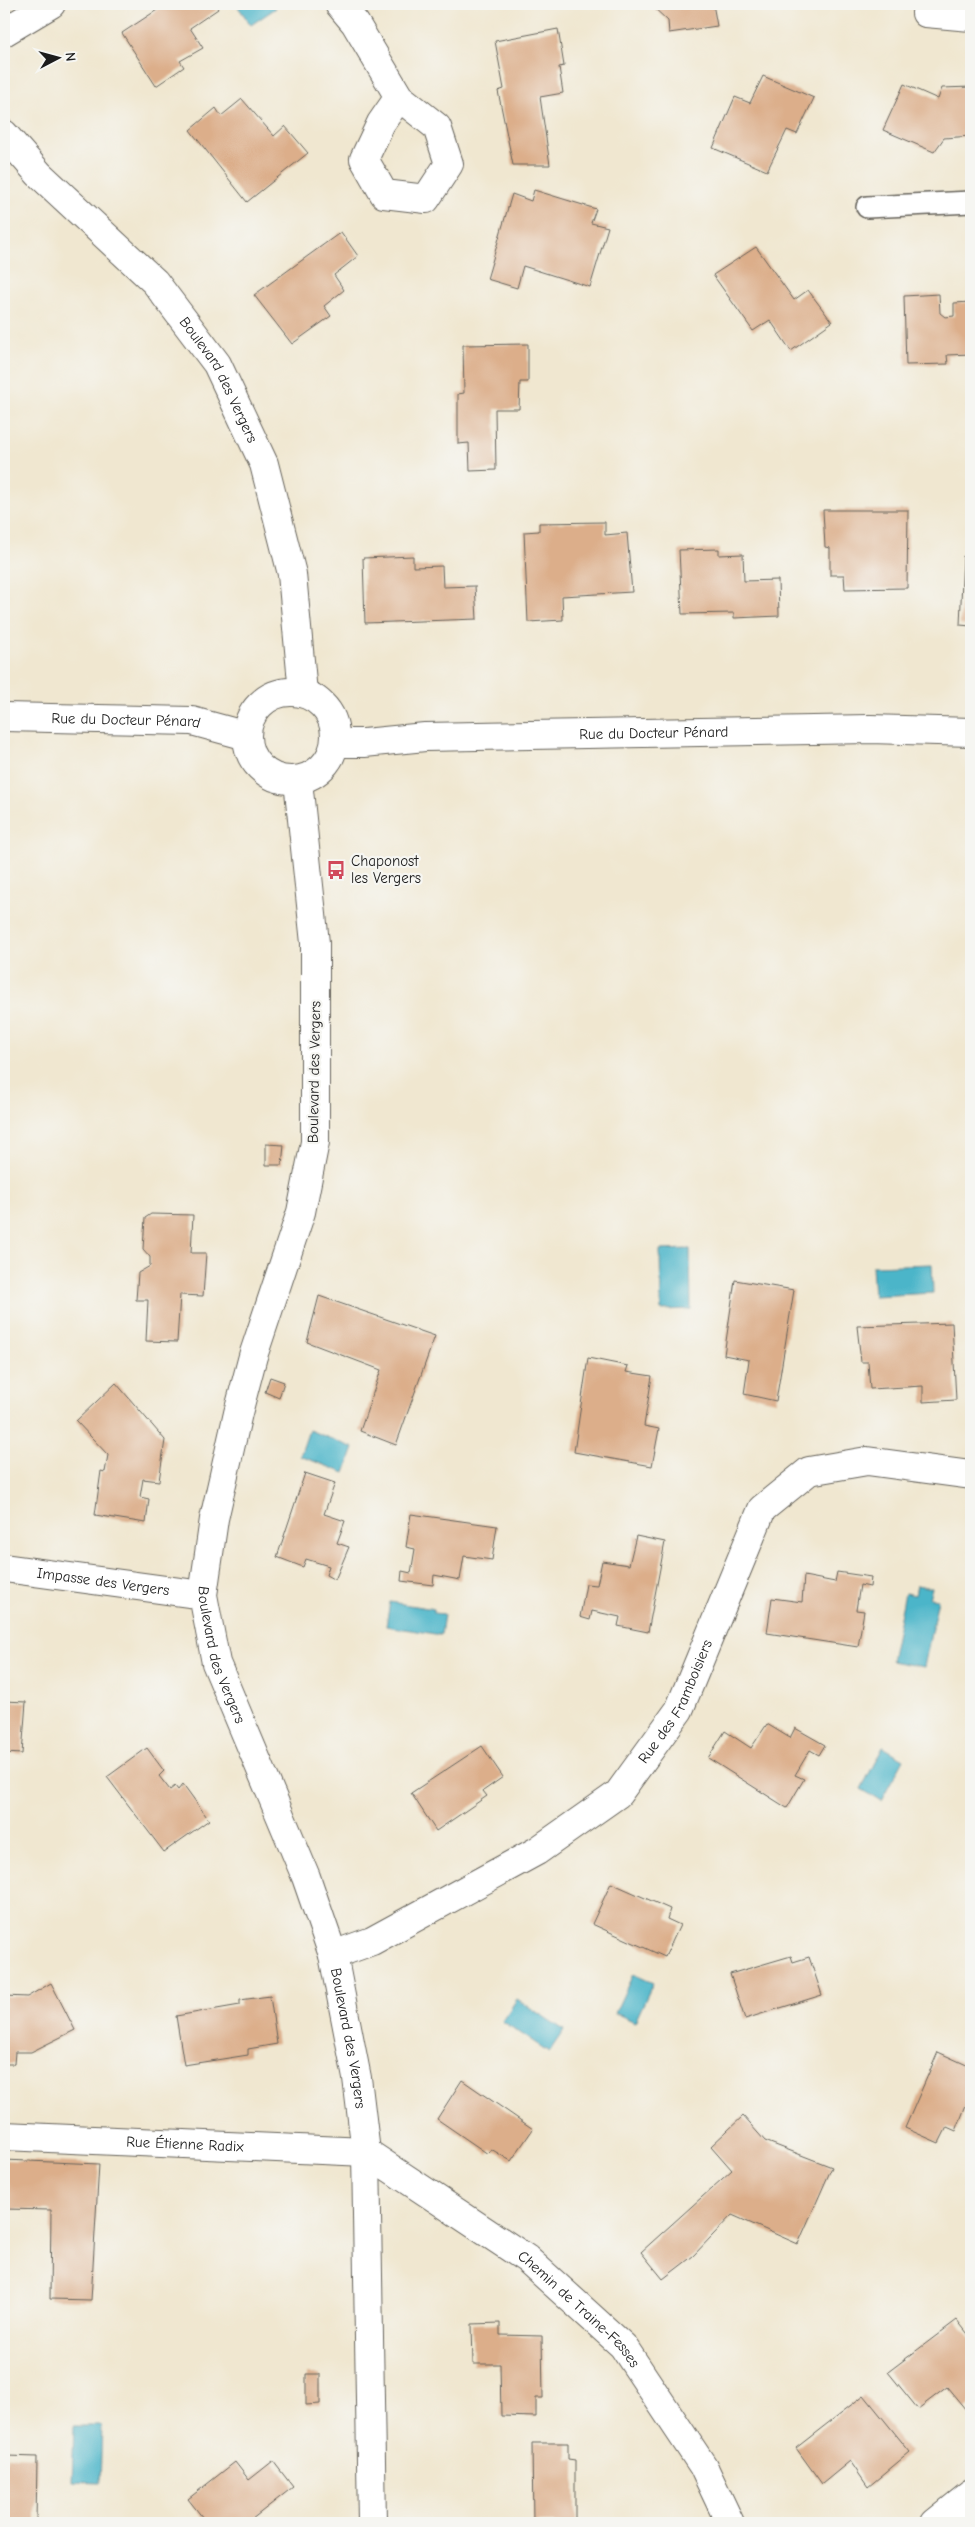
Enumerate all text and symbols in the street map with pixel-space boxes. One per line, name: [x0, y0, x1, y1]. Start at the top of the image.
north arrow: [32, 32, 82, 82]
text: N: [62, 51, 79, 62]
street label: Boulevard des Vergers: [176, 313, 262, 446]
street label: Rue du Docteur Pénard: [51, 709, 203, 732]
street label: Rue du Docteur Pénard: [579, 723, 728, 743]
place label: Chaponost les Vergers: [351, 852, 421, 887]
bus stop icon: Chaponost les Vergers: [325, 859, 347, 881]
street label: Boulevard des Vergers: [304, 1001, 324, 1143]
street label: Impasse des Vergers: [36, 1564, 170, 1599]
street label: Boulevard des Vergers: [194, 1585, 249, 1726]
street label: Rue des Framboisiers: [634, 1637, 716, 1767]
street label: Boulevard des Vergers: [327, 1966, 370, 2109]
street label: Rue Étienne Radix: [126, 2132, 245, 2156]
street label: Chemin de Traine-Fesses: [515, 2247, 644, 2371]

